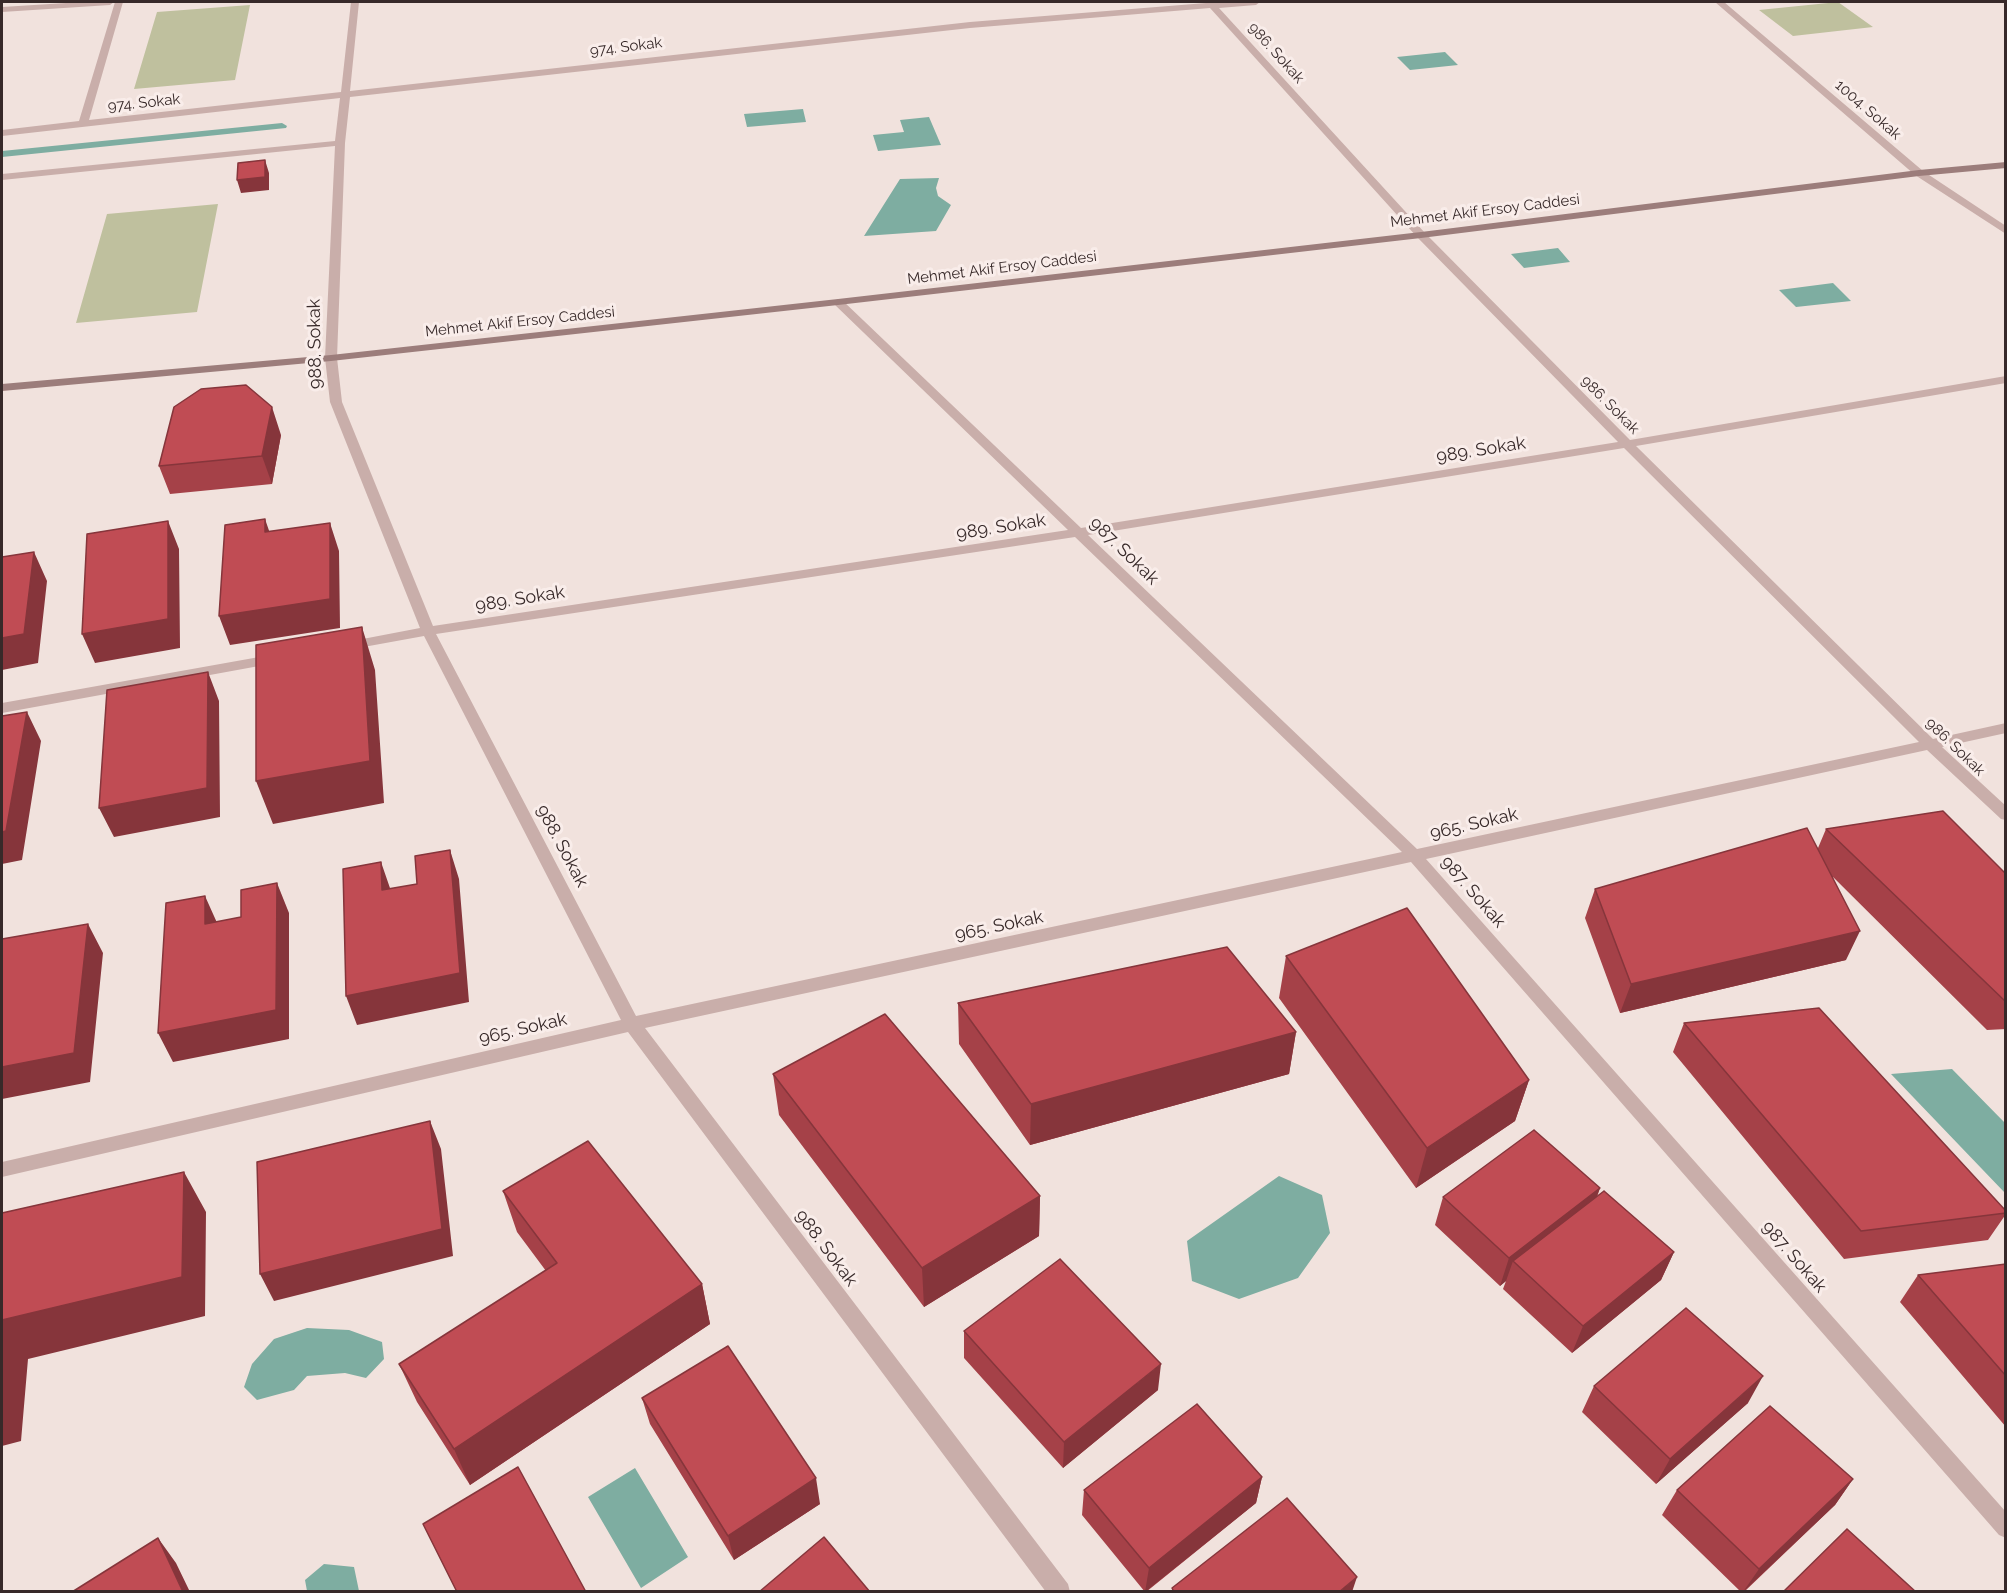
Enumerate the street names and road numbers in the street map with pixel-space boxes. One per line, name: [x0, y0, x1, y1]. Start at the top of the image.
street label: 986. Sokak: [1244, 19, 1308, 87]
street label: 974. Sokak: [589, 34, 663, 60]
street label: 1004. Sokak: [1831, 76, 1905, 144]
street label: 974. Sokak: [107, 90, 181, 116]
street label: Mehmet Akif Ersoy Caddesi: [1389, 190, 1581, 232]
street label: Mehmet Akif Ersoy Caddesi: [906, 247, 1098, 289]
street label: 988. Sokak: [303, 299, 327, 389]
street label: Mehmet Akif Ersoy Caddesi: [424, 303, 616, 341]
street label: 986. Sokak: [1577, 372, 1643, 438]
street label: 989. Sokak: [1435, 432, 1527, 468]
street label: 989. Sokak: [955, 509, 1047, 545]
street label: 987. Sokak: [1085, 513, 1163, 589]
street label: 989. Sokak: [474, 581, 566, 617]
street label: 986. Sokak: [1922, 714, 1988, 780]
street label: 988. Sokak: [531, 801, 593, 891]
street label: 965. Sokak: [1428, 803, 1520, 845]
street label: 987. Sokak: [1436, 852, 1510, 932]
street label: 965. Sokak: [953, 906, 1045, 946]
street label: 965. Sokak: [477, 1008, 569, 1050]
street label: 988. Sokak: [790, 1205, 862, 1291]
street label: 987. Sokak: [1757, 1217, 1831, 1297]

